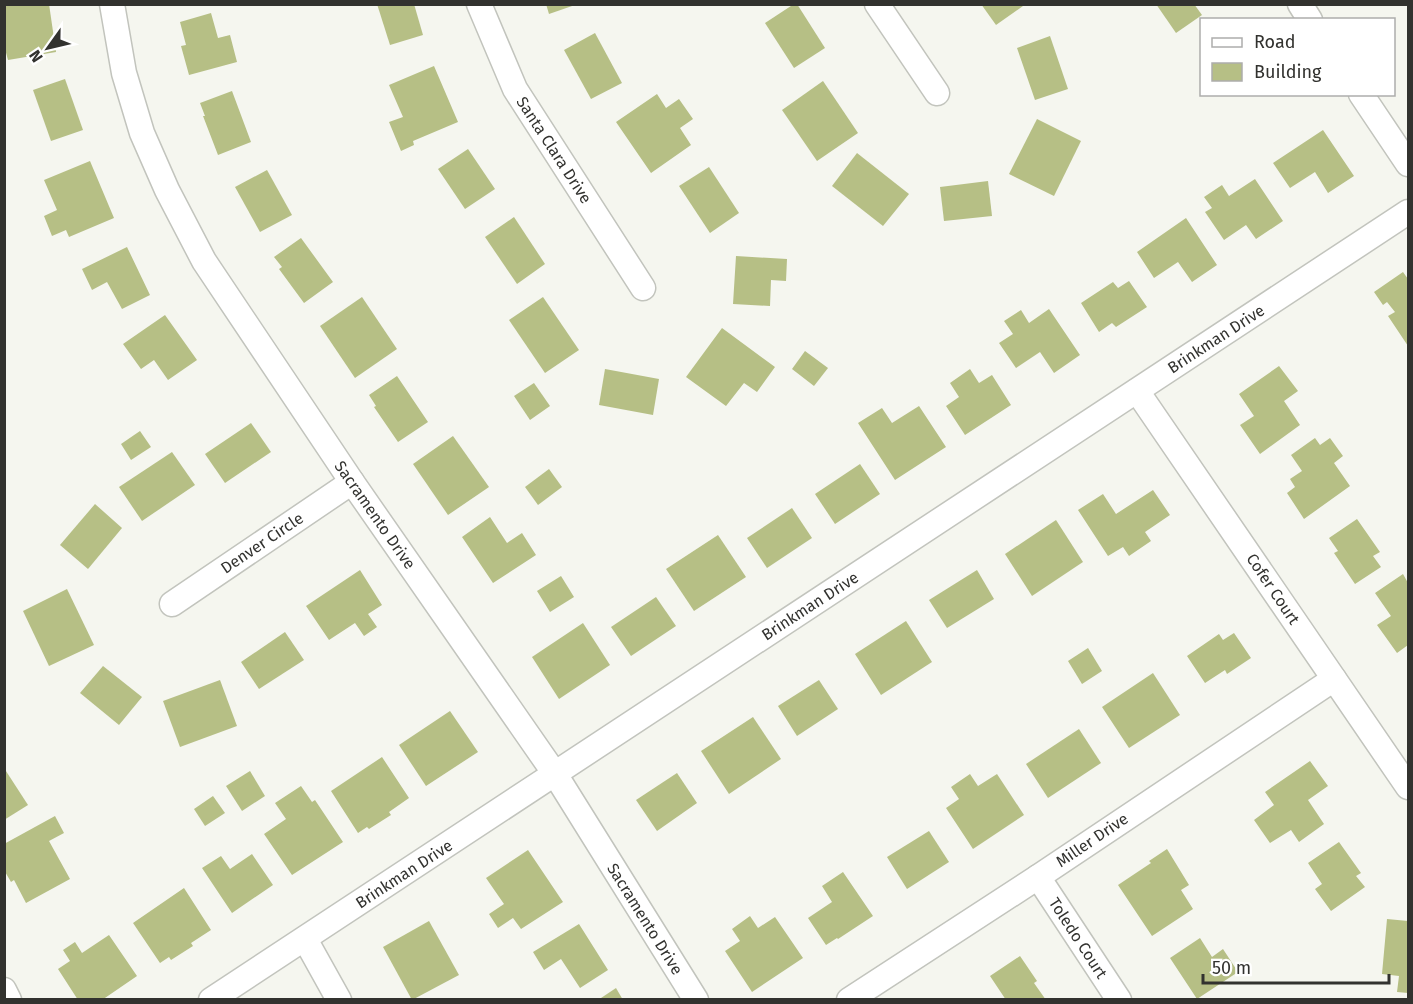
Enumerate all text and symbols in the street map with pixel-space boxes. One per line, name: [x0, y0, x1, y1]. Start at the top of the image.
north arrow: [18, 18, 78, 78]
legend: [1200, 18, 1395, 96]
text: Road: [1254, 31, 1296, 53]
text: N: [25, 46, 47, 66]
text: Building: [1254, 61, 1322, 83]
street label: Santa Clara Drive: [512, 93, 596, 207]
street label: Brinkman Drive: [1164, 301, 1268, 377]
street label: Sacramento Drive: [331, 457, 419, 573]
street label: Denver Circle: [217, 508, 307, 578]
street label: Cofer Court: [1242, 550, 1304, 628]
street label: Brinkman Drive: [758, 568, 862, 644]
street label: Miller Drive: [1052, 809, 1132, 871]
street label: Brinkman Drive: [352, 836, 456, 912]
street label: Sacramento Drive: [603, 860, 687, 978]
street label: Toledo Court: [1045, 894, 1111, 982]
scale bar: [1203, 947, 1389, 985]
text: 50 m: [1212, 957, 1251, 979]

